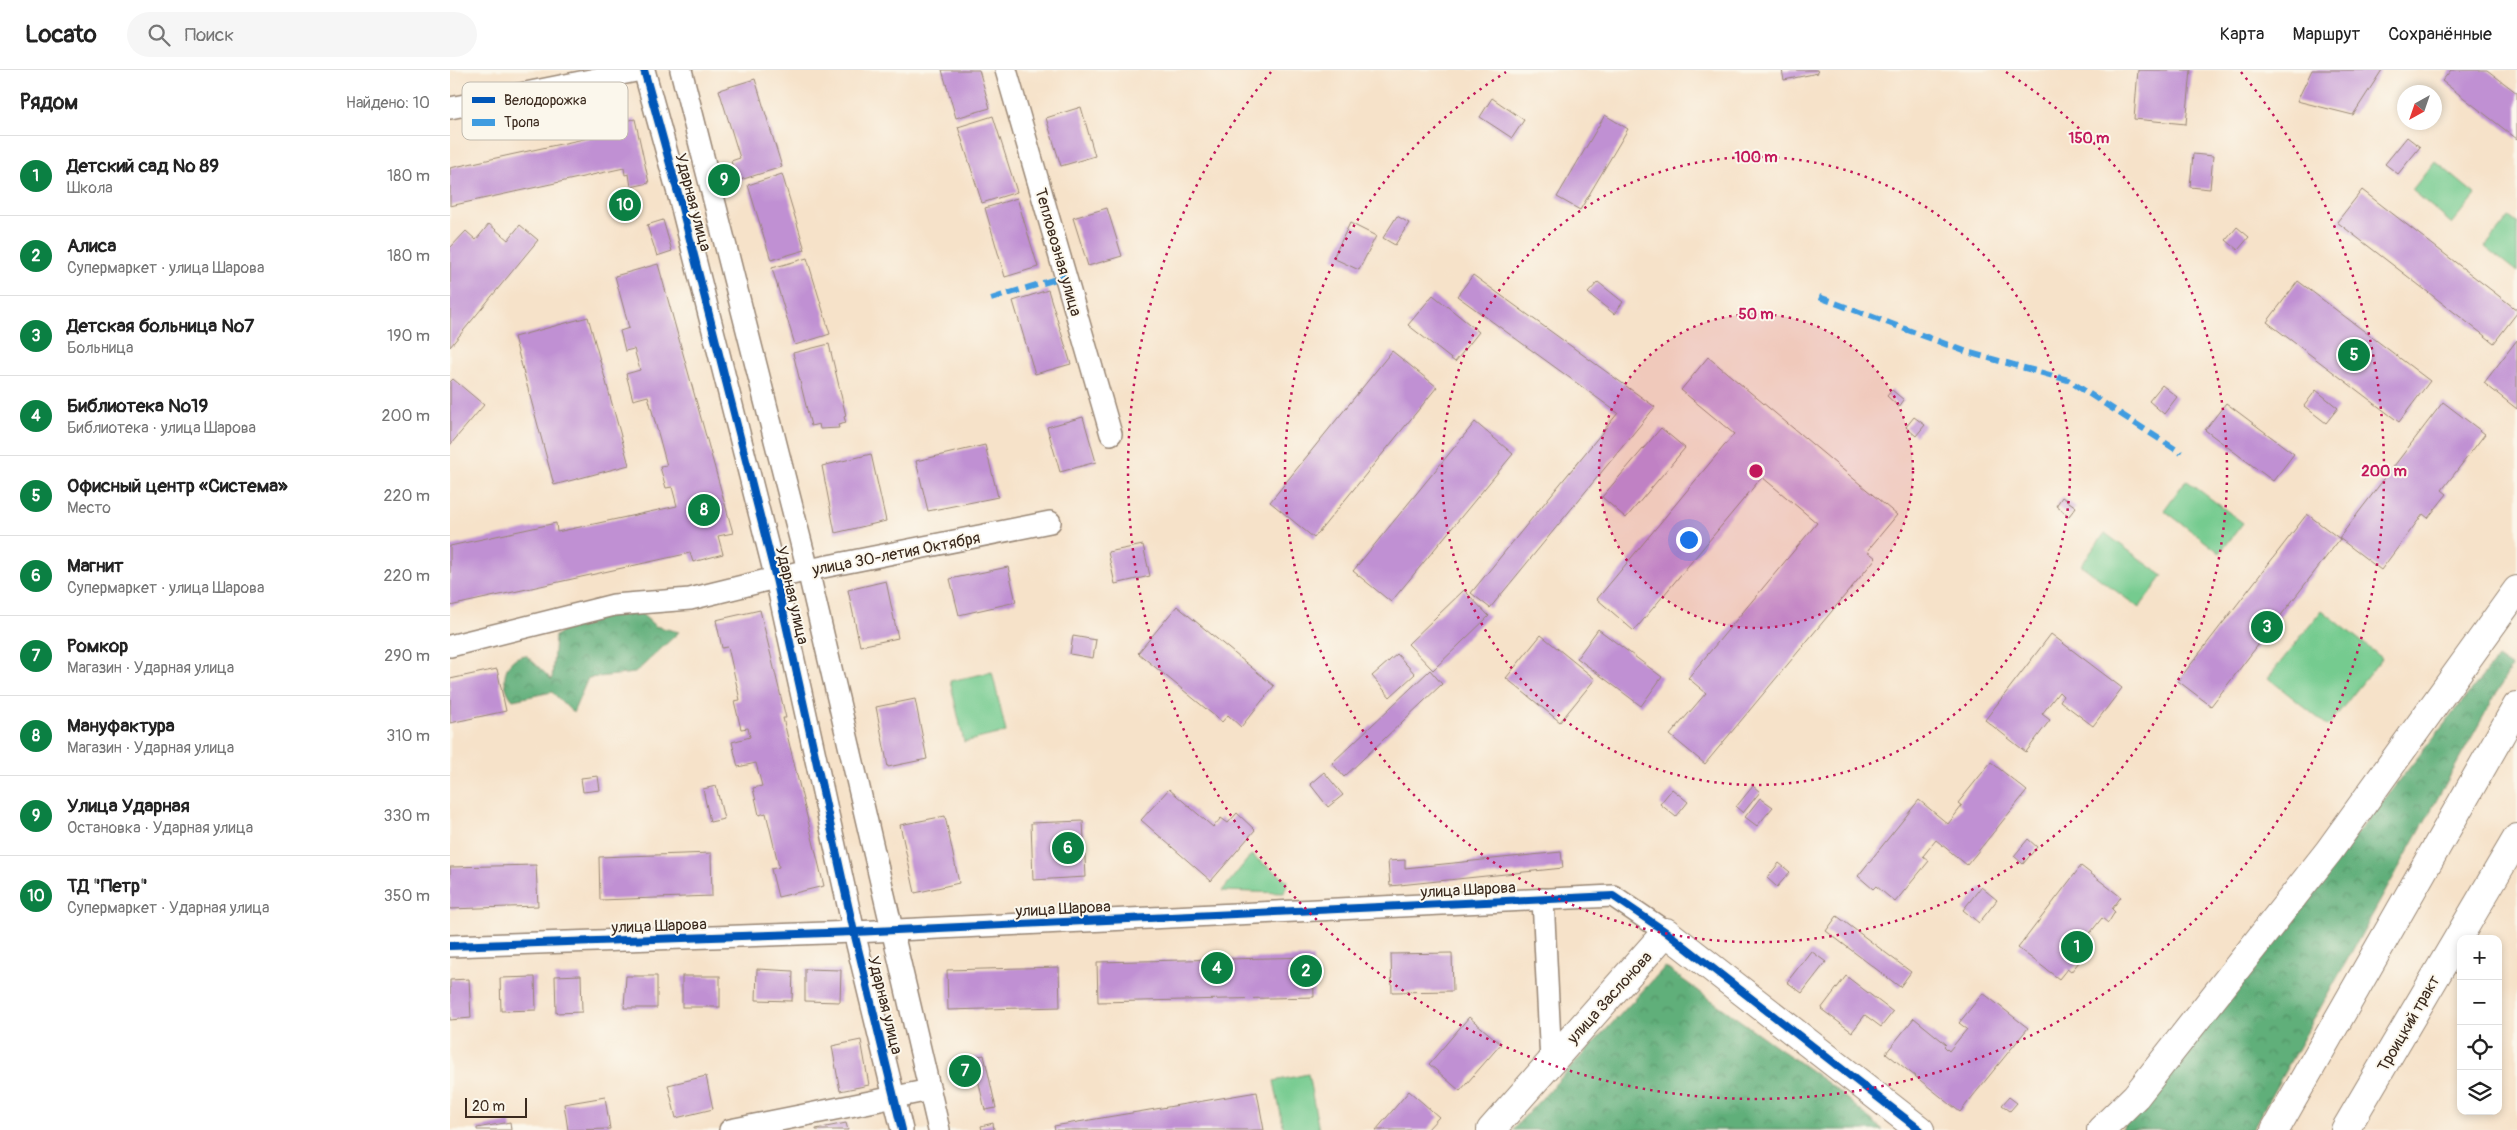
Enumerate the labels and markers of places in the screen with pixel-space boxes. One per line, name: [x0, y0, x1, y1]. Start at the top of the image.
pin: 9: [708, 161, 740, 199]
pin: 10: [609, 186, 641, 224]
pin: 5: [2338, 336, 2370, 374]
centre of rings: [1747, 462, 1765, 480]
pin: 8: [688, 491, 720, 529]
pin: 3: [2251, 608, 2283, 646]
pin: 6: [1052, 829, 1084, 867]
pin: 1: [2061, 928, 2093, 966]
pin: 4: [1201, 949, 1233, 987]
pin: 2: [1290, 952, 1322, 990]
pin: 7: [949, 1052, 981, 1090]

